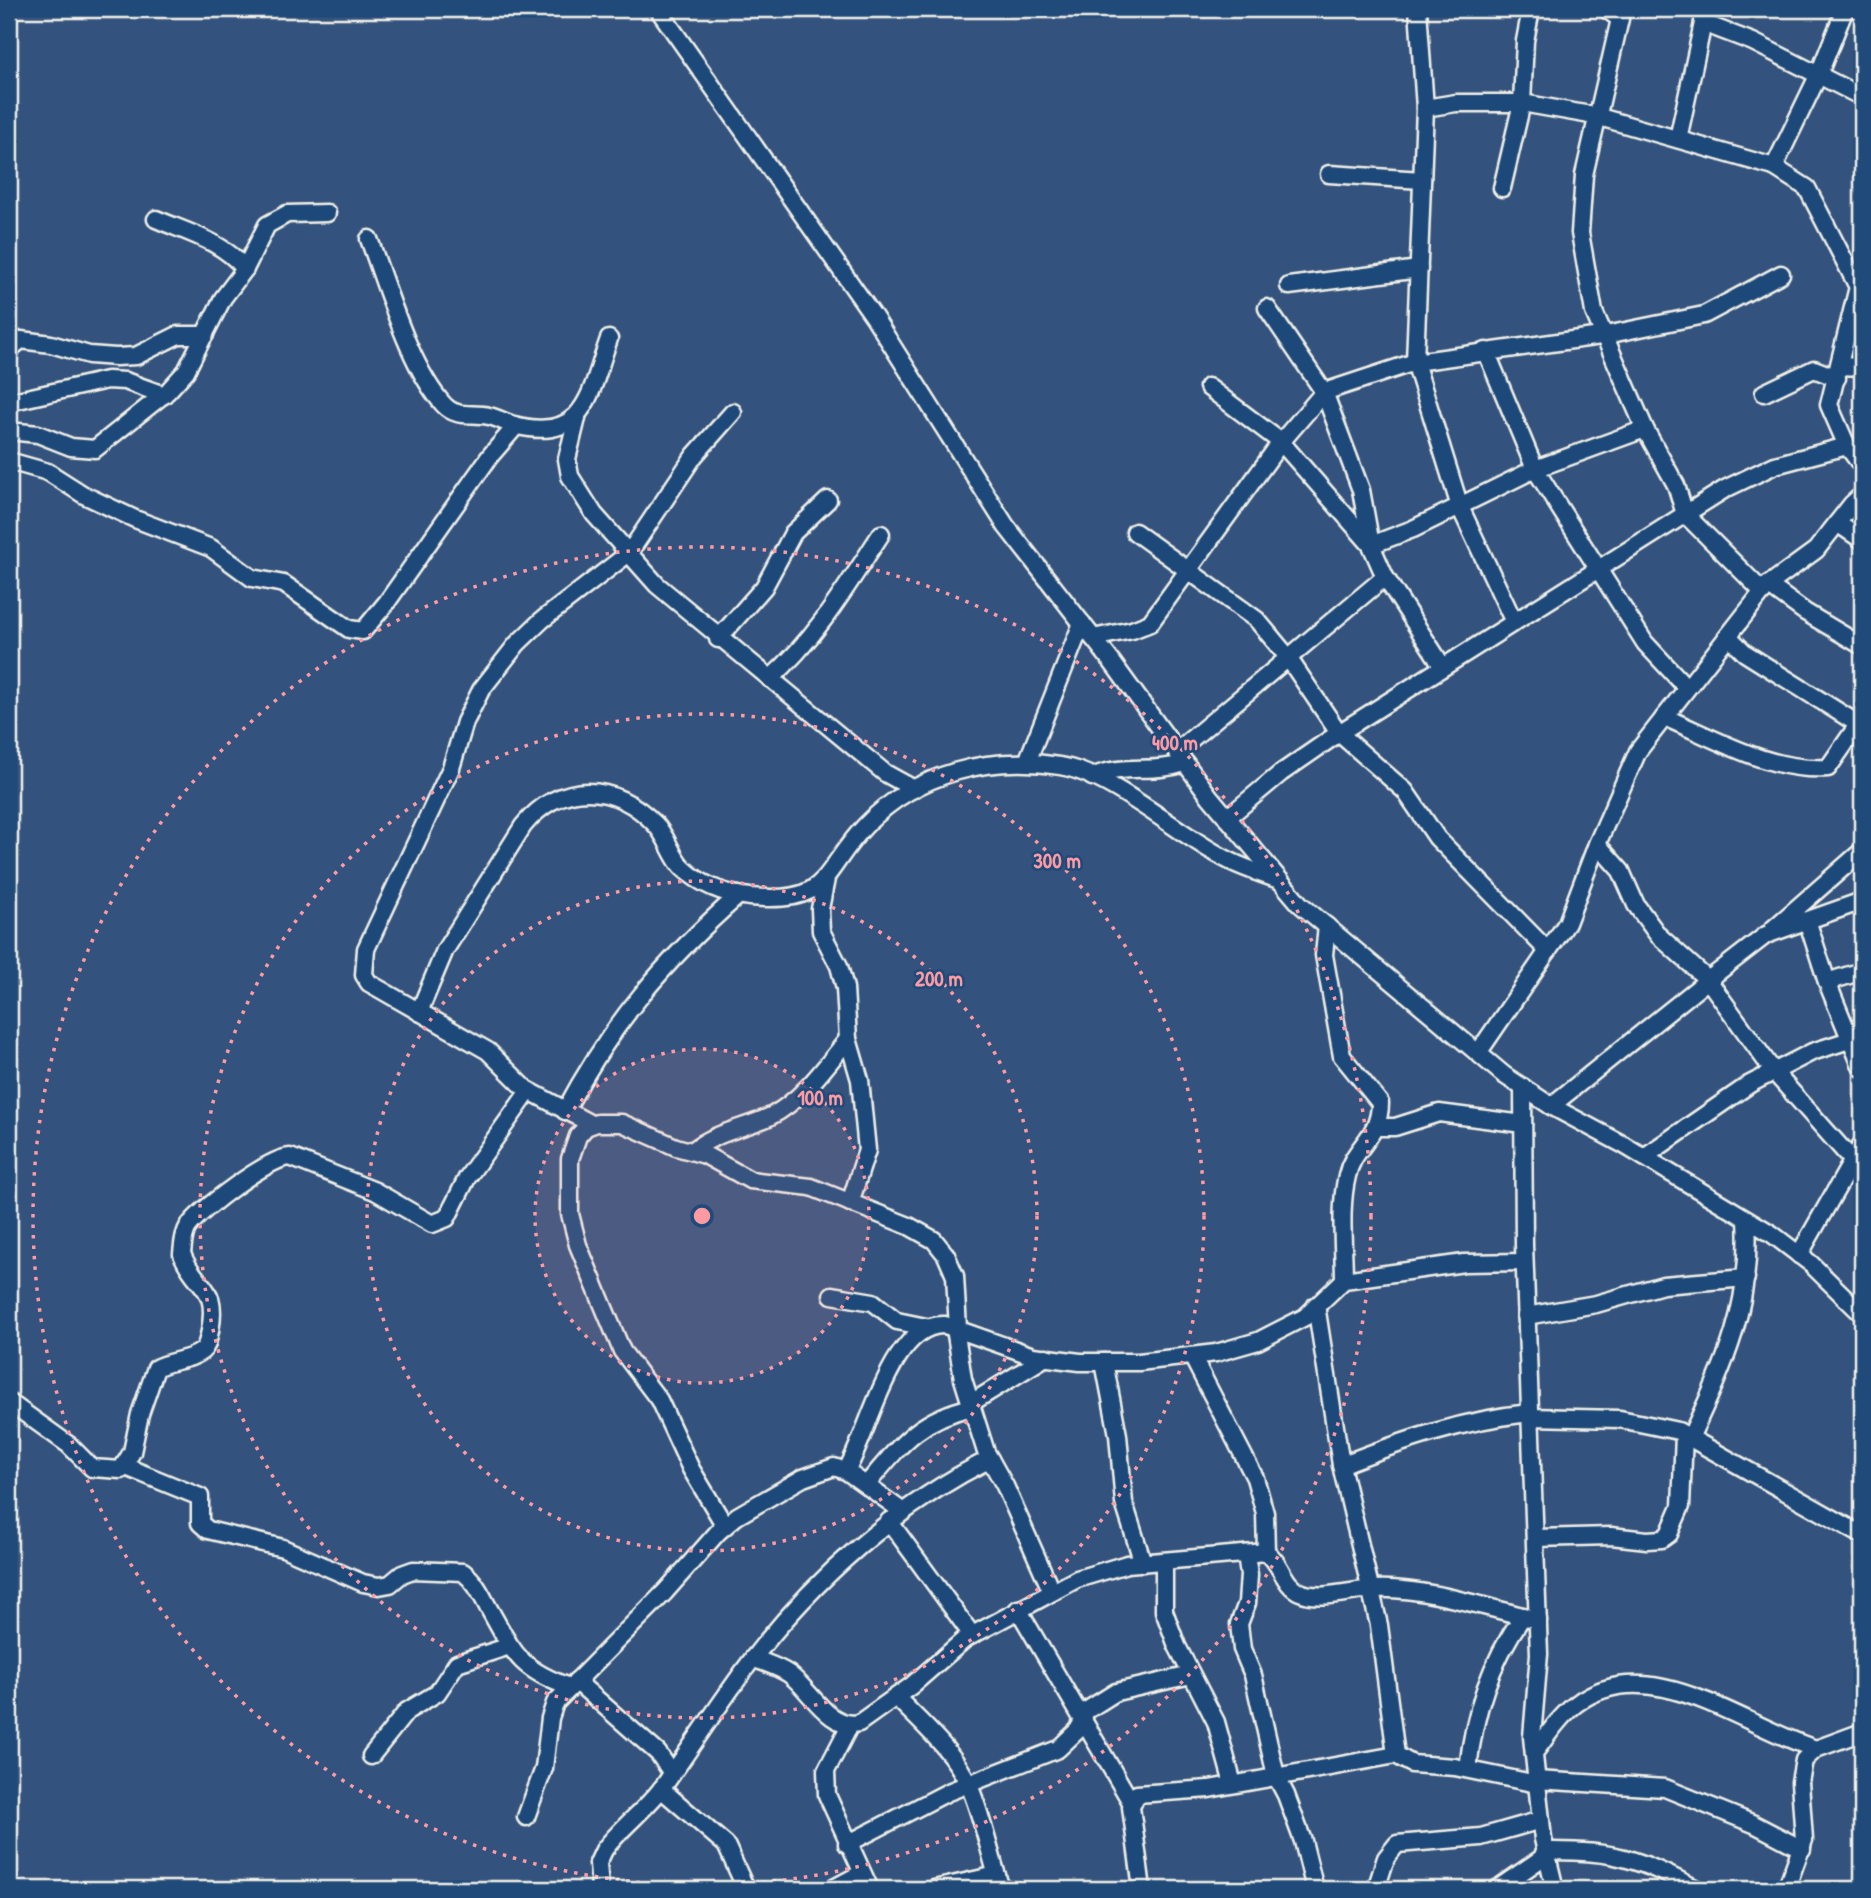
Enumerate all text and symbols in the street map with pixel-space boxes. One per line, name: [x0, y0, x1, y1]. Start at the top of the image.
text: 400 m: [1152, 728, 1198, 757]
text: 300 m: [1033, 846, 1081, 875]
text: 200 m: [915, 964, 963, 993]
text: 100 m: [797, 1083, 843, 1112]
centre of rings: [690, 1204, 714, 1228]

